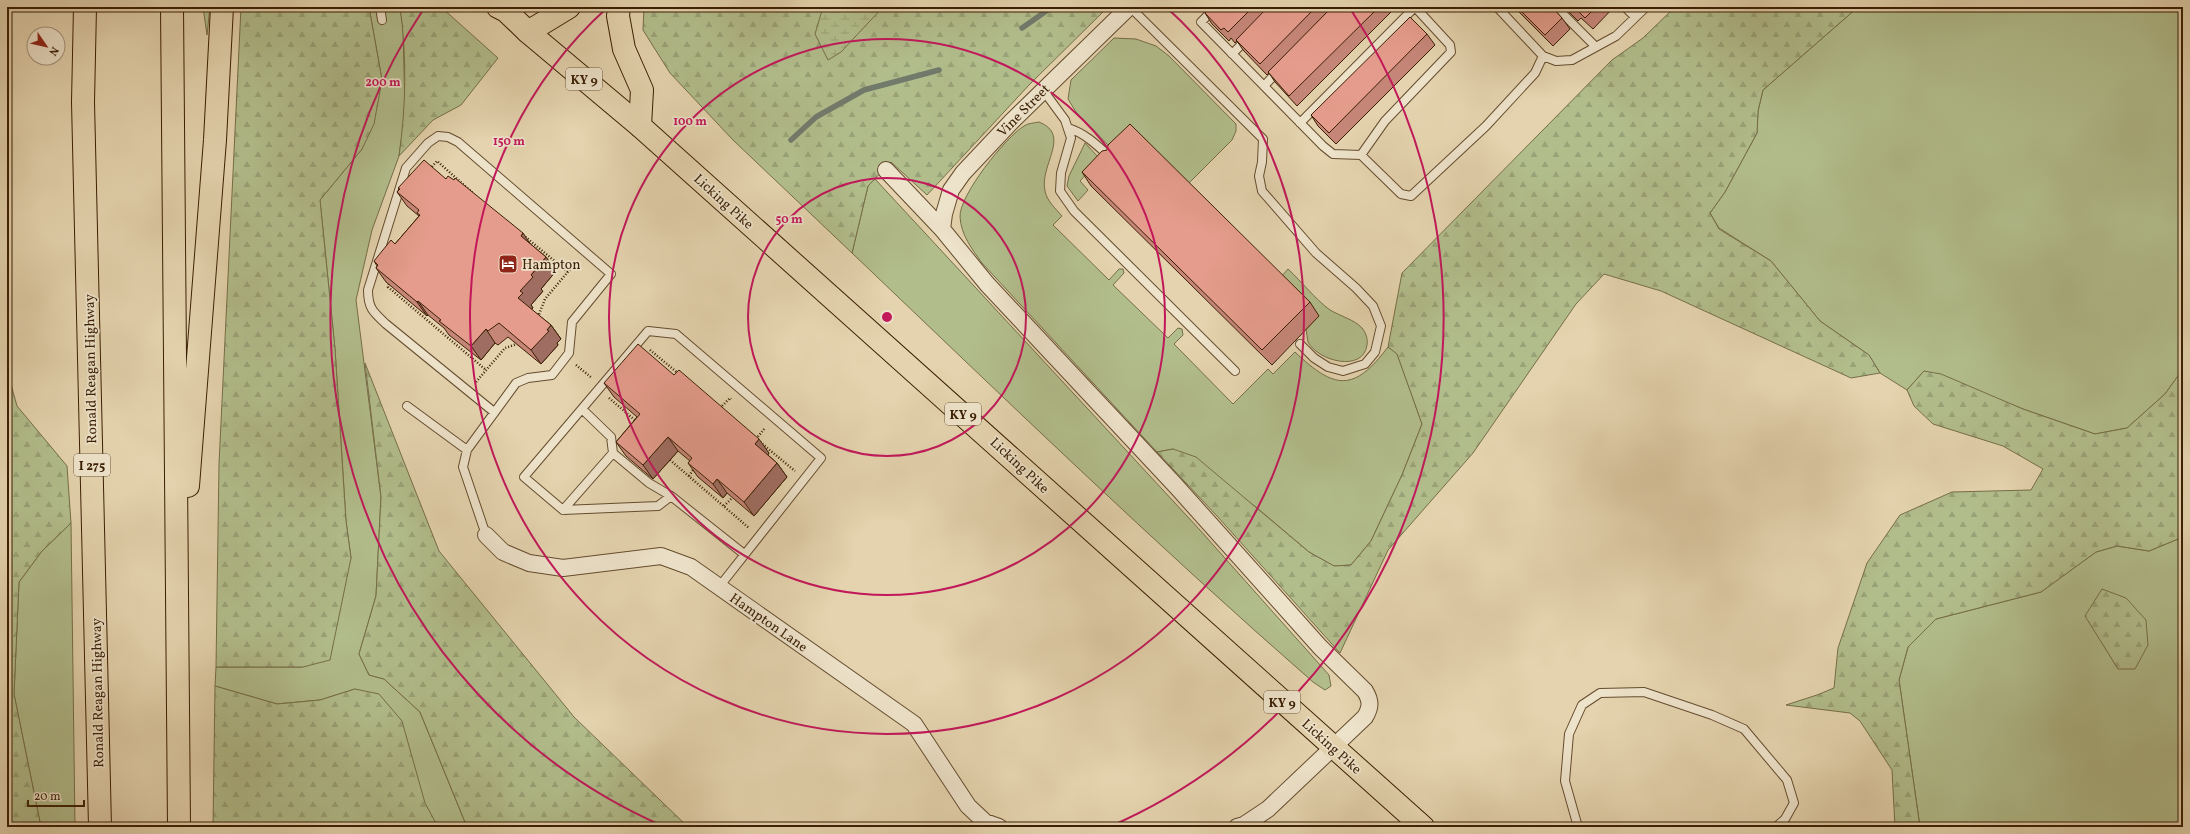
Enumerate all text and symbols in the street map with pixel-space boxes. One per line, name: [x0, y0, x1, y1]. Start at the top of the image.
north arrow: [26, 26, 66, 66]
text: N: [45, 43, 62, 58]
road number: KY 9: [566, 68, 602, 90]
text: 200 m: [365, 75, 401, 91]
street label: Vine Street: [993, 80, 1055, 142]
text: 100 m: [673, 114, 707, 130]
text: 150 m: [493, 134, 525, 150]
street label: Licking Pike: [689, 170, 757, 234]
text: 50 m: [775, 212, 803, 228]
hotel icon: Hampton: [497, 253, 519, 275]
place label: Hampton: [522, 256, 581, 275]
street label: Ronald Reagan Highway: [81, 294, 102, 444]
centre of rings: [880, 310, 894, 324]
road number: KY 9: [945, 403, 981, 425]
street label: Licking Pike: [985, 434, 1053, 499]
road number: I 275: [74, 454, 110, 476]
street label: Hampton Lane: [725, 589, 811, 657]
street label: Ronald Reagan Highway: [88, 618, 109, 768]
road number: KY 9: [1264, 691, 1300, 713]
street label: Licking Pike: [1297, 715, 1365, 779]
scale bar: [28, 782, 84, 808]
text: 20 m: [34, 789, 61, 805]

